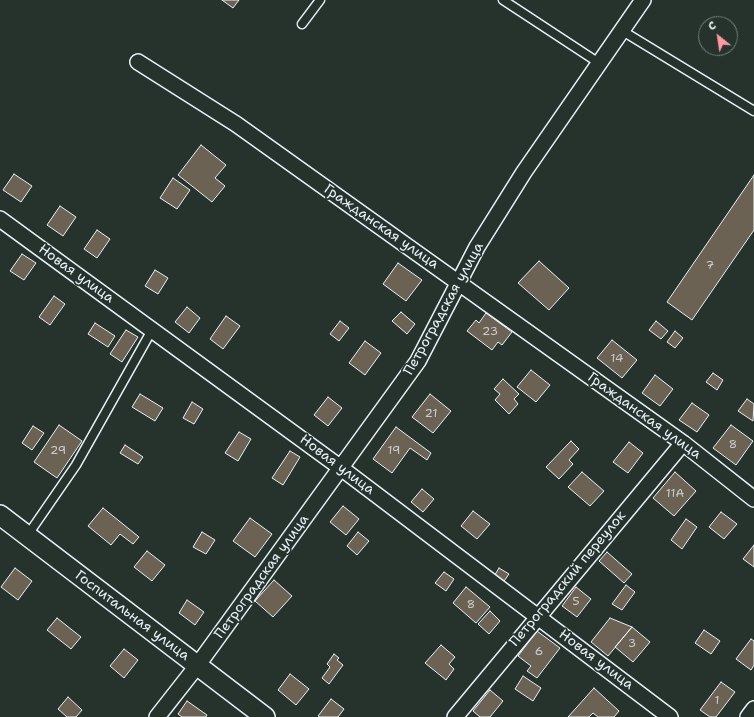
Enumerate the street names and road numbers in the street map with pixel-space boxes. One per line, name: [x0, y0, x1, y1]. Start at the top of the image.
street label: Гражданская улица: [320, 181, 442, 273]
street label: Петроградская улица: [400, 240, 488, 378]
street label: Новая улица: [35, 241, 117, 307]
street label: Гражданская улица: [584, 369, 704, 463]
street label: Новая улица: [296, 431, 378, 499]
street label: Петроградский переулок: [506, 508, 630, 650]
street label: Петроградская улица: [211, 512, 313, 642]
street label: Госпитальная улица: [71, 567, 193, 665]
street label: Новая улица: [555, 626, 637, 694]

